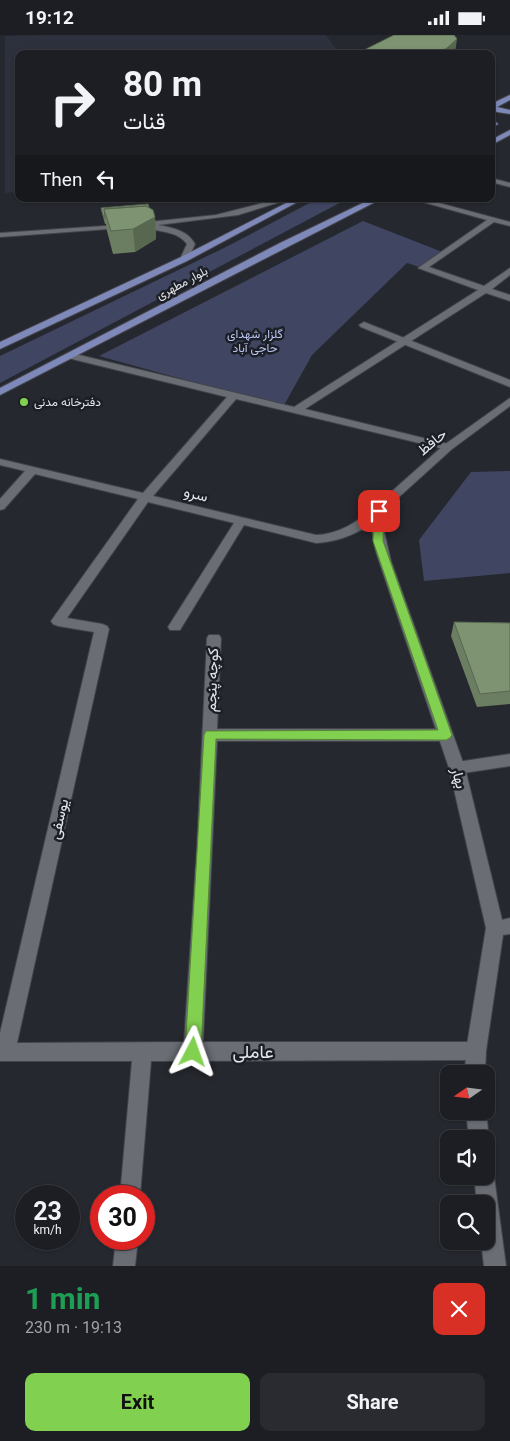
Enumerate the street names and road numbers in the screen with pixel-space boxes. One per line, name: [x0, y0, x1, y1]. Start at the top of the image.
street label: بلوار مطهری: [154, 264, 211, 303]
street label: حافظ: [414, 425, 450, 459]
street label: سرو: [182, 482, 210, 506]
street label: کوچه پنجم: [202, 647, 223, 713]
street label: بهار: [447, 765, 470, 790]
street label: یوسفی: [46, 797, 73, 841]
street label: عاملی: [232, 1041, 274, 1063]

